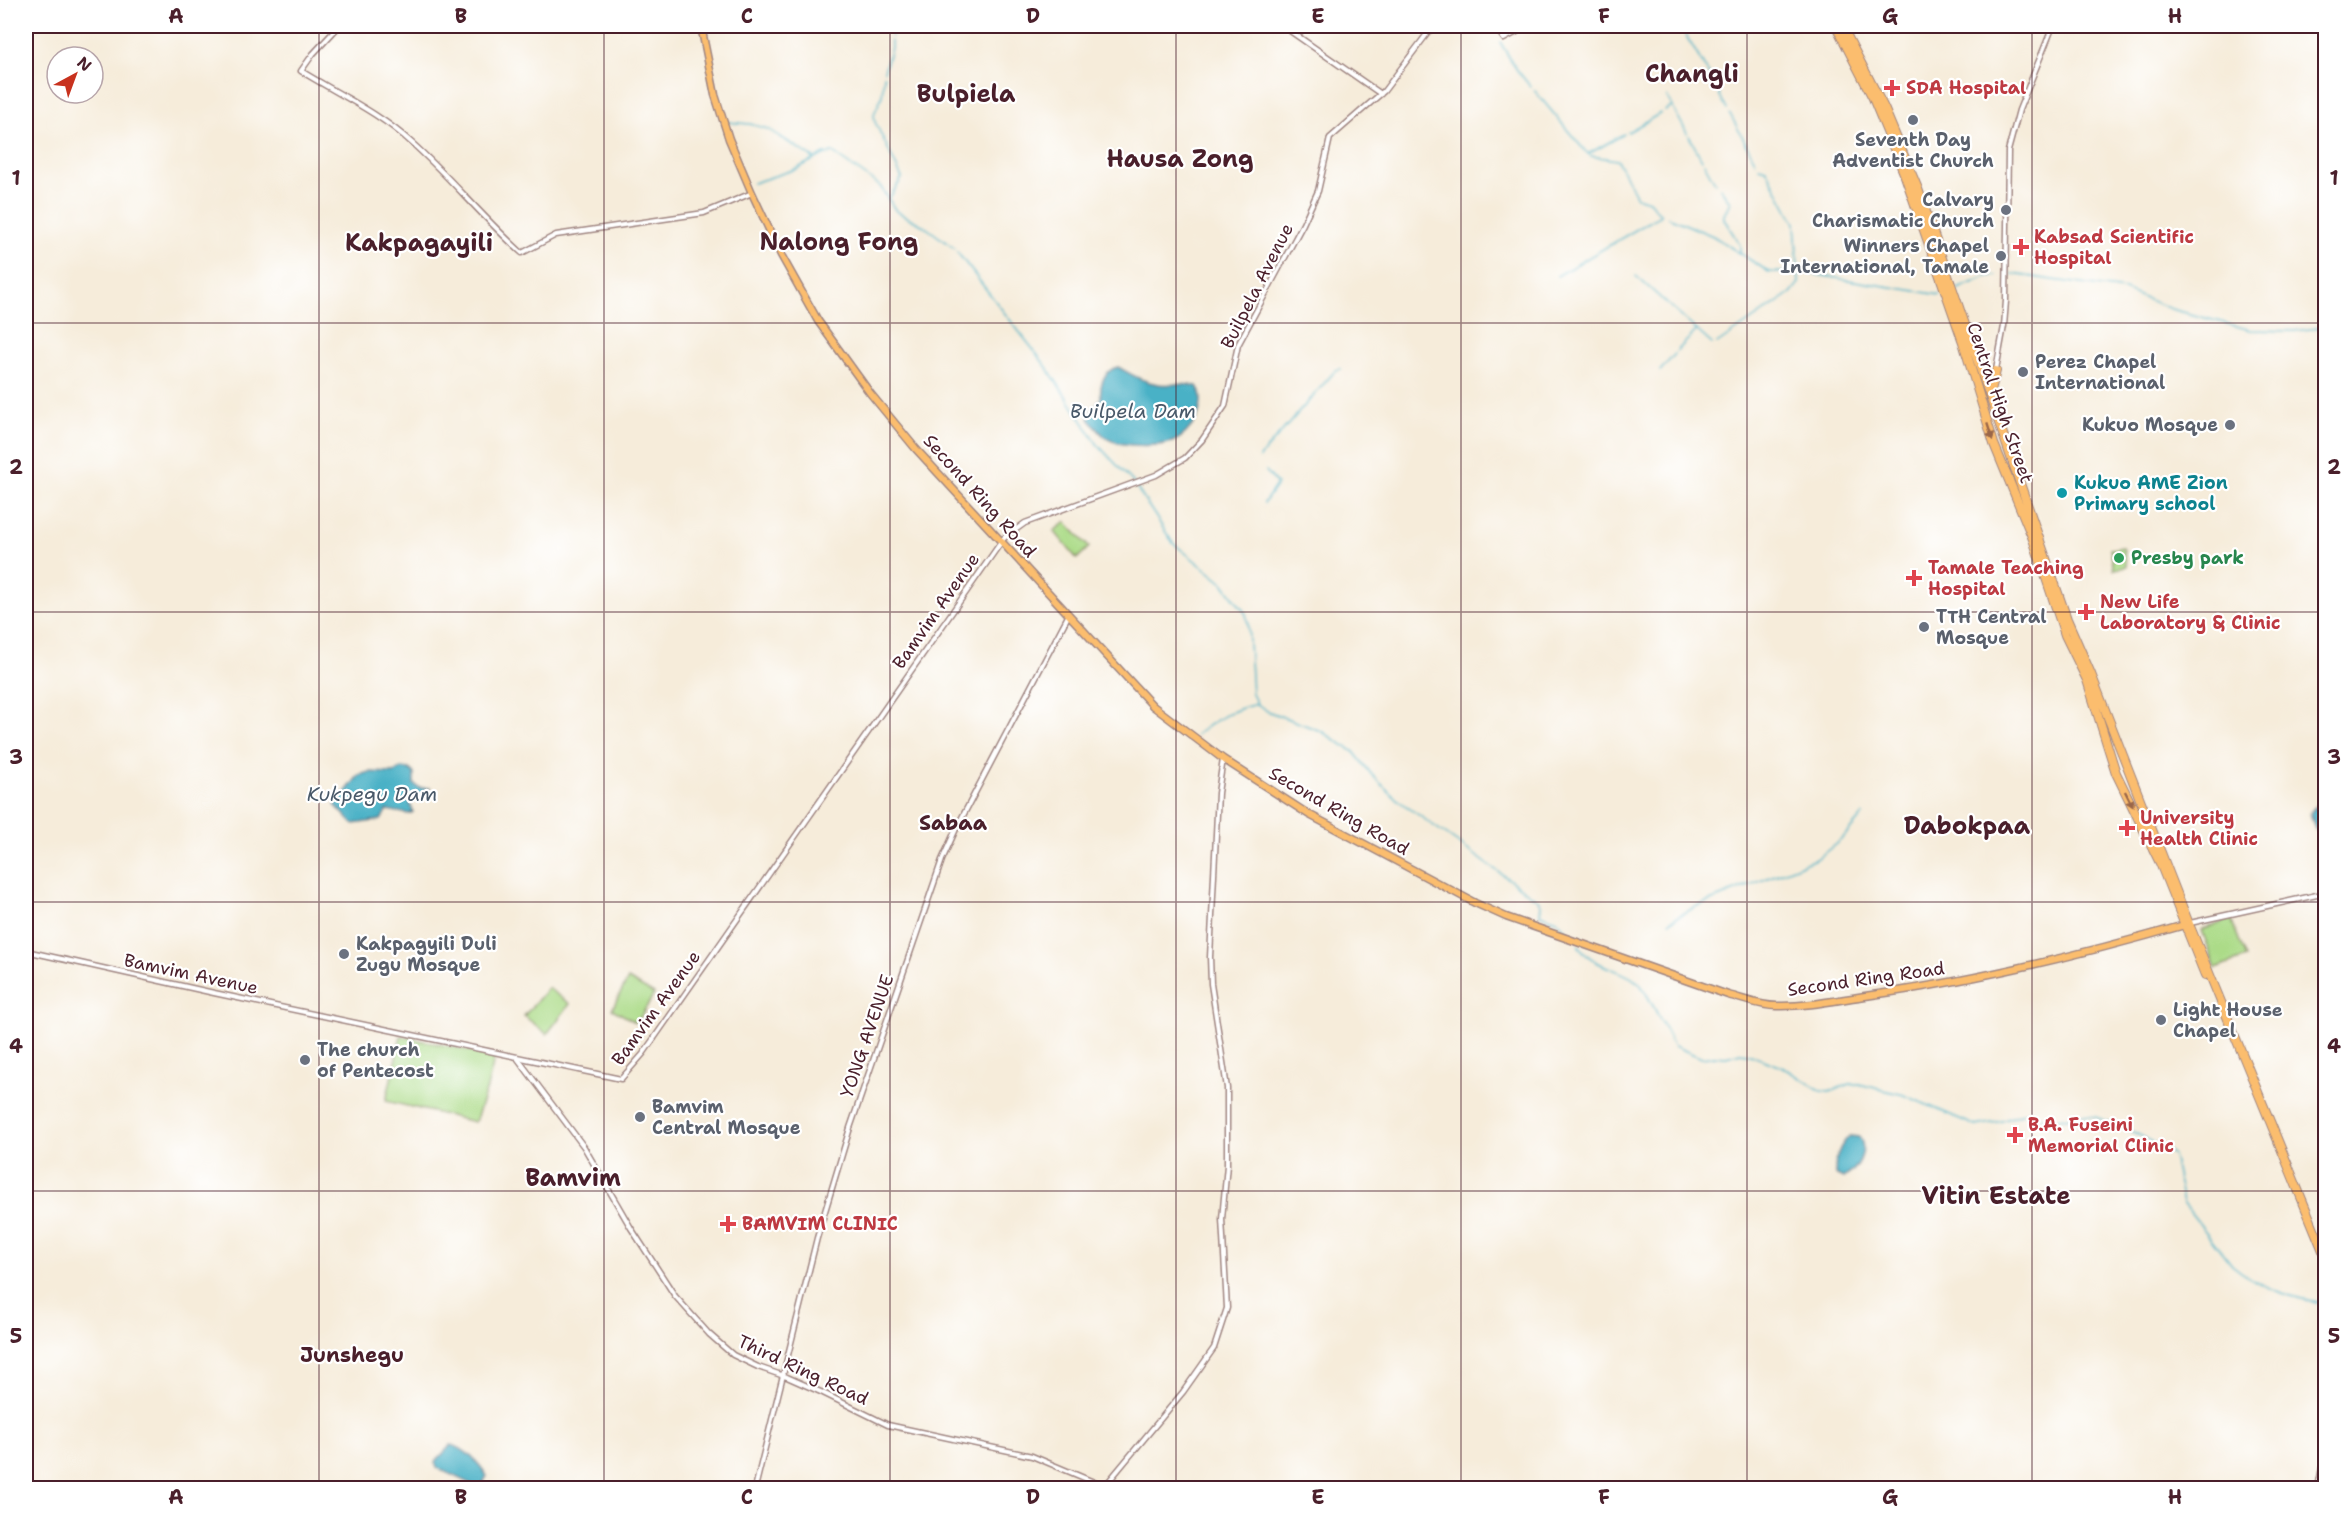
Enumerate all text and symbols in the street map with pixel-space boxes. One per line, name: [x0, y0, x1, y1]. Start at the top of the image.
text: A: [168, 3, 184, 29]
text: B: [455, 3, 467, 29]
text: C: [741, 3, 753, 29]
text: D: [1026, 3, 1040, 29]
text: E: [1311, 3, 1325, 29]
text: F: [1598, 3, 1610, 29]
text: G: [1882, 3, 1898, 29]
text: H: [2168, 3, 2182, 29]
north arrow: [45, 45, 105, 105]
text: N: [73, 52, 96, 76]
district label: Changli: [1645, 58, 1739, 90]
place label: SDA Hospital: [1906, 76, 2026, 100]
district label: Bulpiela: [917, 78, 1016, 110]
marker: SDA Hospital: [1883, 79, 1901, 97]
marker: Seventh Day Adventist Church: [1906, 113, 1920, 127]
place label: Seventh Day Adventist Church: [1832, 128, 1994, 173]
district label: Hausa Zong: [1106, 143, 1254, 175]
text: 1: [11, 165, 21, 191]
text: 1: [2329, 165, 2339, 191]
place label: Calvary Charismatic Church: [1812, 188, 1994, 233]
marker: Calvary Charismatic Church: [1999, 203, 2013, 217]
street label: Builpela Avenue: [1215, 219, 1299, 353]
place label: Kabsad Scientific Hospital: [2034, 225, 2194, 270]
district label: Nalong Fong: [760, 226, 918, 258]
district label: Kakpagayili: [345, 227, 493, 259]
place label: Winners Chapel International, Tamale: [1780, 234, 1989, 279]
marker: Kabsad Scientific Hospital: [2012, 238, 2030, 256]
marker: Winners Chapel International, Tamale: [1994, 249, 2008, 263]
street label: Central High Street: [1961, 320, 2039, 487]
place label: Perez Chapel International: [2035, 350, 2165, 395]
marker: Perez Chapel International: [2016, 365, 2030, 379]
water label: Builpela Dam: [1070, 398, 1196, 424]
place label: Kukuo Mosque: [2082, 413, 2218, 437]
marker: Kukuo Mosque: [2223, 418, 2237, 432]
one-way arrow: [1986, 423, 1995, 441]
street label: Second Ring Road: [918, 429, 1042, 563]
text: 2: [9, 454, 23, 480]
text: 2: [2327, 454, 2341, 480]
place label: Kukuo AME Zion Primary school: [2074, 471, 2228, 516]
marker: Kukuo AME Zion Primary school: [2055, 486, 2069, 500]
place label: Presby park: [2131, 546, 2244, 570]
street label: Bamvim Avenue: [887, 548, 985, 674]
marker: Presby park: [2112, 551, 2126, 565]
place label: Tamale Teaching Hospital: [1928, 556, 2084, 601]
marker: Tamale Teaching Hospital: [1905, 569, 1923, 587]
place label: New Life Laboratory & Clinic: [2100, 590, 2281, 635]
marker: New Life Laboratory & Clinic: [2077, 603, 2095, 621]
place label: TTH Central Mosque: [1936, 605, 2046, 650]
marker: TTH Central Mosque: [1917, 620, 1931, 634]
text: 3: [9, 744, 23, 770]
text: 3: [2327, 744, 2341, 770]
street label: Second Ring Road: [1264, 761, 1414, 861]
water label: Kukpegu Dam: [307, 781, 437, 807]
one-way arrow: [2124, 791, 2134, 808]
place label: University Health Clinic: [2140, 806, 2258, 851]
district label: Sabaa: [919, 809, 988, 837]
district label: Dabokpaa: [1904, 810, 2031, 842]
marker: University Health Clinic: [2118, 819, 2136, 837]
place label: Kakpagyili Duli Zugu Mosque: [356, 932, 497, 977]
street label: Bamvim Avenue: [606, 946, 706, 1070]
marker: Kakpagyili Duli Zugu Mosque: [337, 947, 351, 961]
street label: Bamvim Avenue: [122, 948, 260, 1000]
street label: Second Ring Road: [1786, 956, 1946, 1002]
street label: YONG AVENUE: [835, 971, 899, 1101]
place label: Light House Chapel: [2173, 998, 2283, 1043]
marker: Light House Chapel: [2154, 1013, 2168, 1027]
text: 4: [9, 1033, 23, 1059]
text: 4: [2327, 1033, 2341, 1059]
place label: The church of Pentecost: [317, 1038, 434, 1083]
marker: The church of Pentecost: [298, 1053, 312, 1067]
place label: Bamvim Central Mosque: [652, 1095, 801, 1140]
marker: Bamvim Central Mosque: [633, 1110, 647, 1124]
place label: B.A. Fuseini Memorial Clinic: [2028, 1113, 2174, 1158]
marker: B.A. Fuseini Memorial Clinic: [2006, 1126, 2024, 1144]
district label: Bamvim: [525, 1162, 621, 1194]
district label: Vitin Estate: [1921, 1180, 2071, 1212]
place label: BAMVIM CLINIC: [742, 1212, 898, 1236]
marker: BAMVIM CLINIC: [719, 1215, 737, 1233]
text: 5: [10, 1323, 22, 1349]
text: 5: [2328, 1323, 2340, 1349]
street label: Third Ring Road: [734, 1329, 872, 1411]
district label: Junshegu: [300, 1341, 404, 1369]
text: A: [168, 1484, 184, 1510]
text: B: [455, 1484, 467, 1510]
text: C: [741, 1484, 753, 1510]
text: D: [1026, 1484, 1040, 1510]
text: E: [1311, 1484, 1325, 1510]
text: F: [1598, 1484, 1610, 1510]
text: G: [1882, 1484, 1898, 1510]
text: H: [2168, 1484, 2182, 1510]

